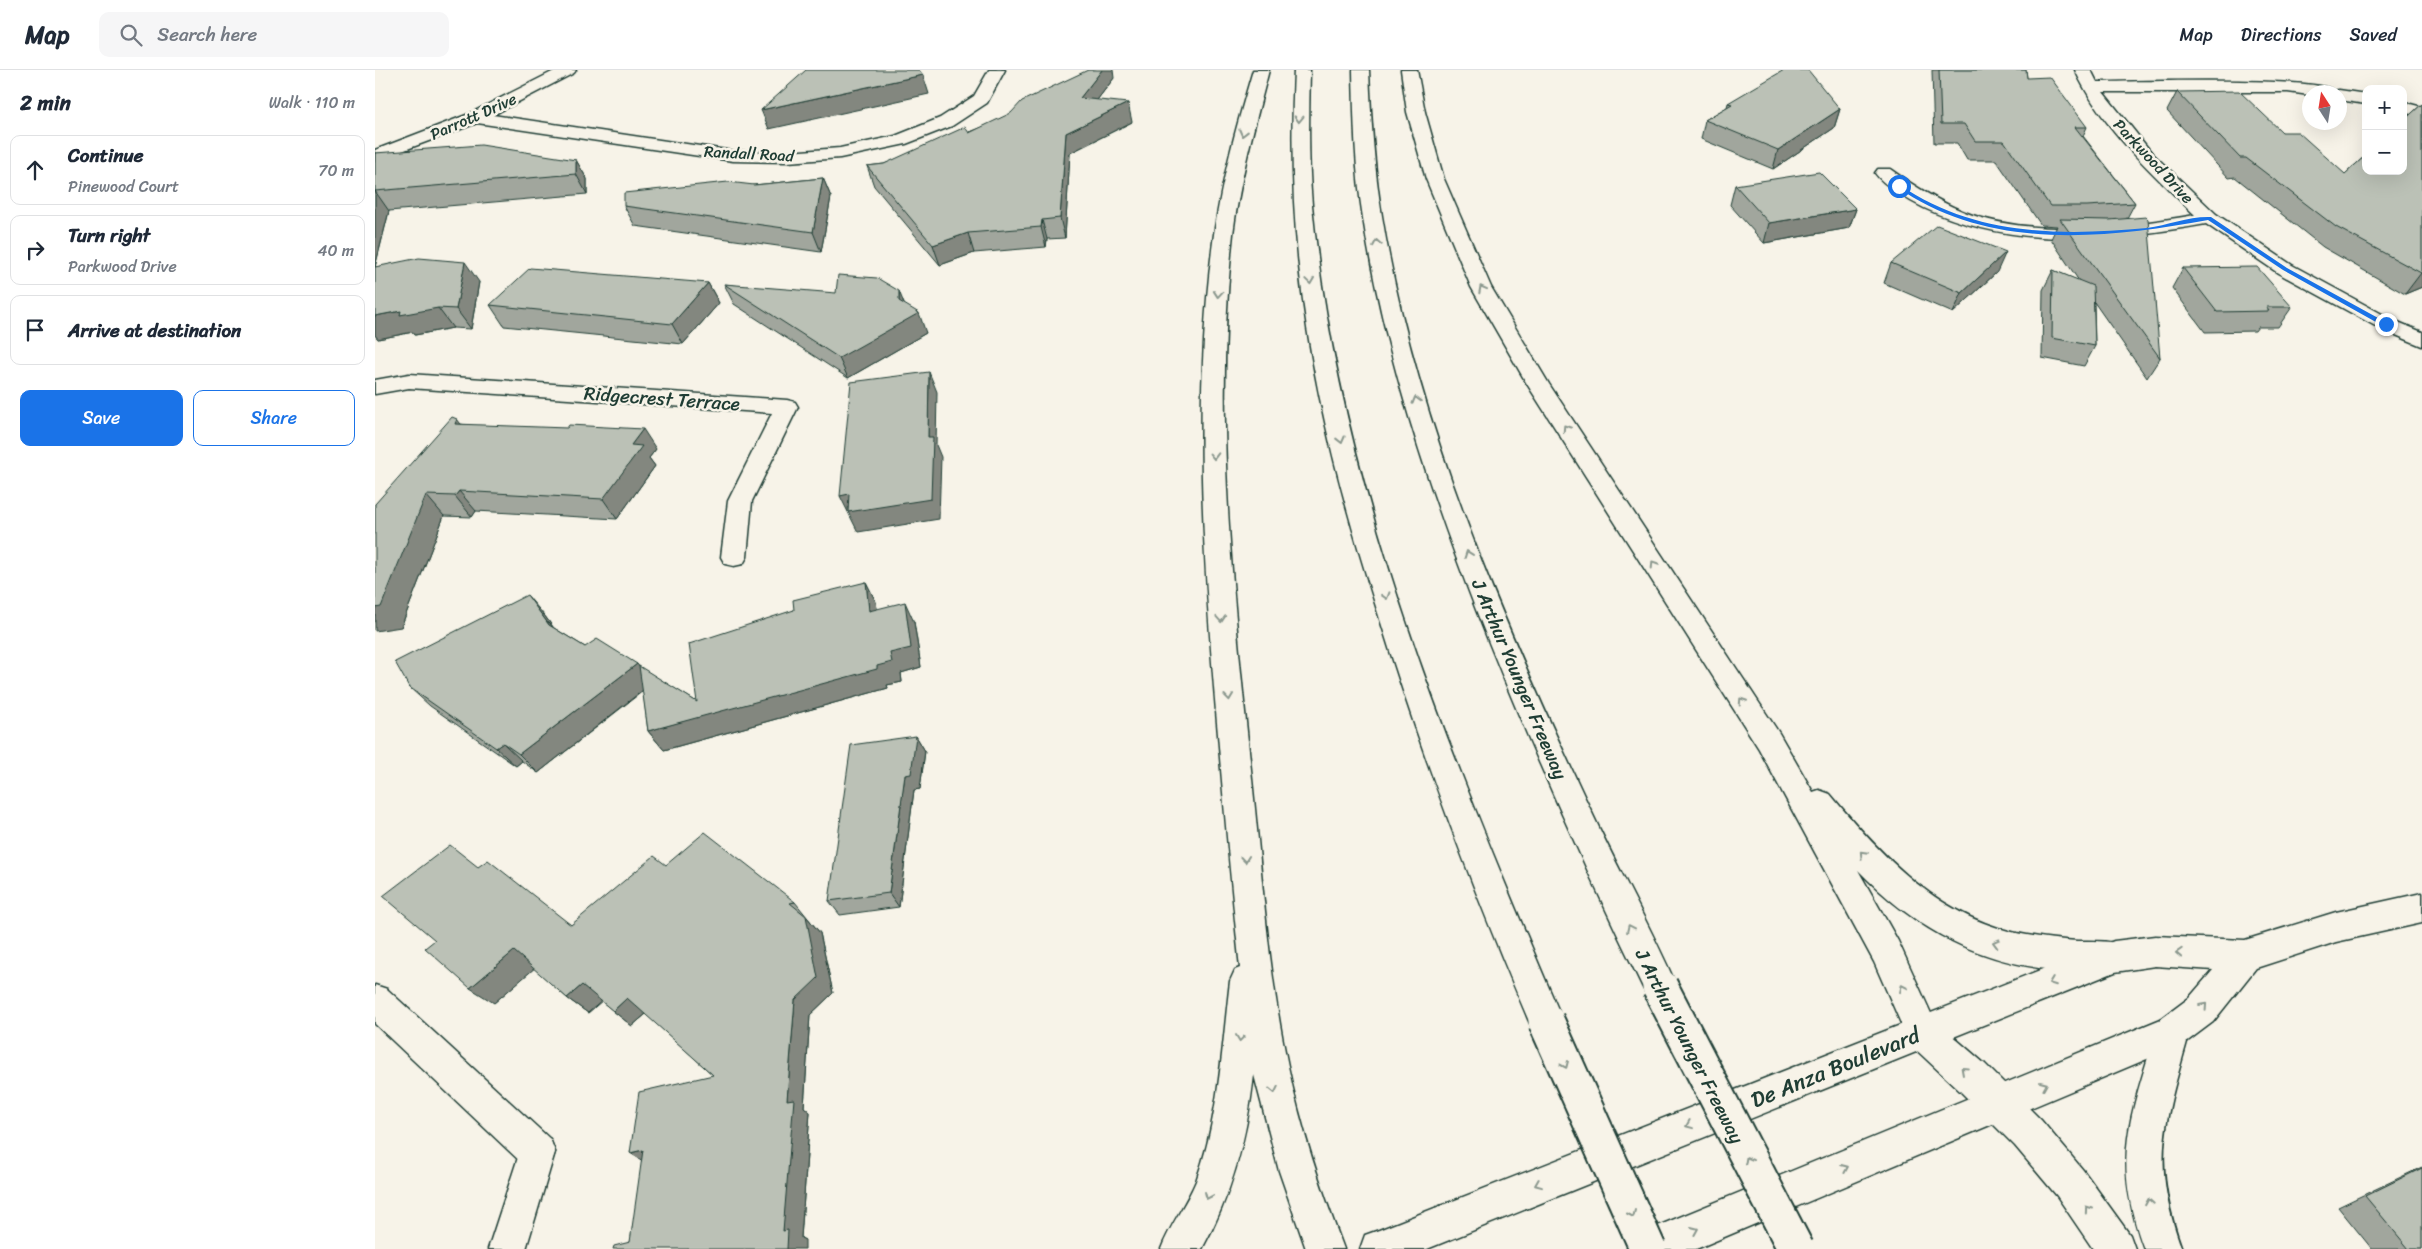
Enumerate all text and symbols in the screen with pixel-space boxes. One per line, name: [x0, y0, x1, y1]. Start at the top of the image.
search box: [99, 12, 449, 57]
text: Map: [25, 14, 69, 56]
text: Search here: [157, 18, 257, 51]
text: Map: [2180, 19, 2213, 51]
text: Directions: [2241, 19, 2322, 51]
text: Saved: [2350, 19, 2397, 51]
icon: search: [117, 21, 145, 49]
text: 2 min: [20, 84, 71, 122]
street label: Parrott Drive: [425, 84, 521, 149]
north arrow: [2302, 85, 2347, 130]
map controls: [2362, 85, 2407, 175]
button: +: [2362, 85, 2407, 130]
text: Walk · 110 m: [269, 88, 355, 117]
street label: Parkwood Drive: [2106, 112, 2201, 211]
one-way arrow: [1294, 115, 1305, 123]
one-way arrow: [1238, 129, 1249, 138]
button: −: [2362, 130, 2407, 175]
street label: Randall Road: [703, 137, 796, 170]
text: Continue: [68, 139, 144, 172]
icon: ahead: [21, 156, 49, 184]
text: 70 m: [318, 156, 354, 185]
text: Pinewood Court: [68, 172, 179, 201]
route start: [1888, 175, 1911, 198]
text: Turn right: [68, 219, 150, 252]
icon: right: [21, 236, 49, 264]
text: 40 m: [317, 236, 354, 265]
one-way arrow: [1372, 238, 1382, 247]
text: Parkwood Drive: [68, 252, 177, 281]
one-way arrow: [1304, 277, 1315, 285]
one-way arrow: [1478, 285, 1488, 294]
one-way arrow: [1213, 290, 1224, 298]
route end: [2375, 313, 2398, 336]
text: Arrive at destination: [68, 314, 241, 347]
icon: arrive: [21, 316, 49, 344]
street label: Ridgecrest Terrace: [583, 377, 741, 420]
button: Save: [20, 390, 183, 446]
button: Share: [193, 390, 355, 446]
one-way arrow: [1411, 397, 1421, 405]
one-way arrow: [1563, 424, 1572, 433]
one-way arrow: [1336, 435, 1346, 444]
one-way arrow: [1209, 453, 1219, 461]
one-way arrow: [1464, 550, 1474, 559]
one-way arrow: [1651, 561, 1660, 570]
street label: J Arthur Younger Freeway: [1462, 573, 1577, 785]
one-way arrow: [1380, 592, 1390, 600]
one-way arrow: [1216, 615, 1227, 623]
one-way arrow: [1223, 694, 1234, 702]
one-way arrow: [1739, 697, 1748, 706]
one-way arrow: [1860, 850, 1869, 859]
one-way arrow: [1239, 855, 1250, 863]
one-way arrow: [1626, 924, 1637, 933]
one-way arrow: [1992, 938, 2001, 949]
street label: J Arthur Younger Freeway: [1626, 942, 1753, 1150]
one-way arrow: [2174, 947, 2182, 958]
one-way arrow: [2048, 975, 2057, 986]
one-way arrow: [1899, 984, 1909, 993]
one-way arrow: [2198, 1003, 2207, 1012]
street label: De Anza Boulevard: [1745, 1015, 1927, 1119]
one-way arrow: [1235, 1034, 1246, 1042]
one-way arrow: [1560, 1061, 1570, 1069]
one-way arrow: [1961, 1066, 1970, 1075]
one-way arrow: [2039, 1080, 2047, 1090]
one-way arrow: [1268, 1085, 1279, 1094]
one-way arrow: [1685, 1118, 1694, 1129]
one-way arrow: [1745, 1156, 1755, 1165]
one-way arrow: [1840, 1163, 1849, 1174]
one-way arrow: [1534, 1178, 1543, 1189]
one-way arrow: [1204, 1191, 1214, 1200]
one-way arrow: [2144, 1198, 2154, 1207]
one-way arrow: [2085, 1205, 2094, 1215]
one-way arrow: [1625, 1209, 1636, 1218]
one-way arrow: [1690, 1226, 1699, 1237]

